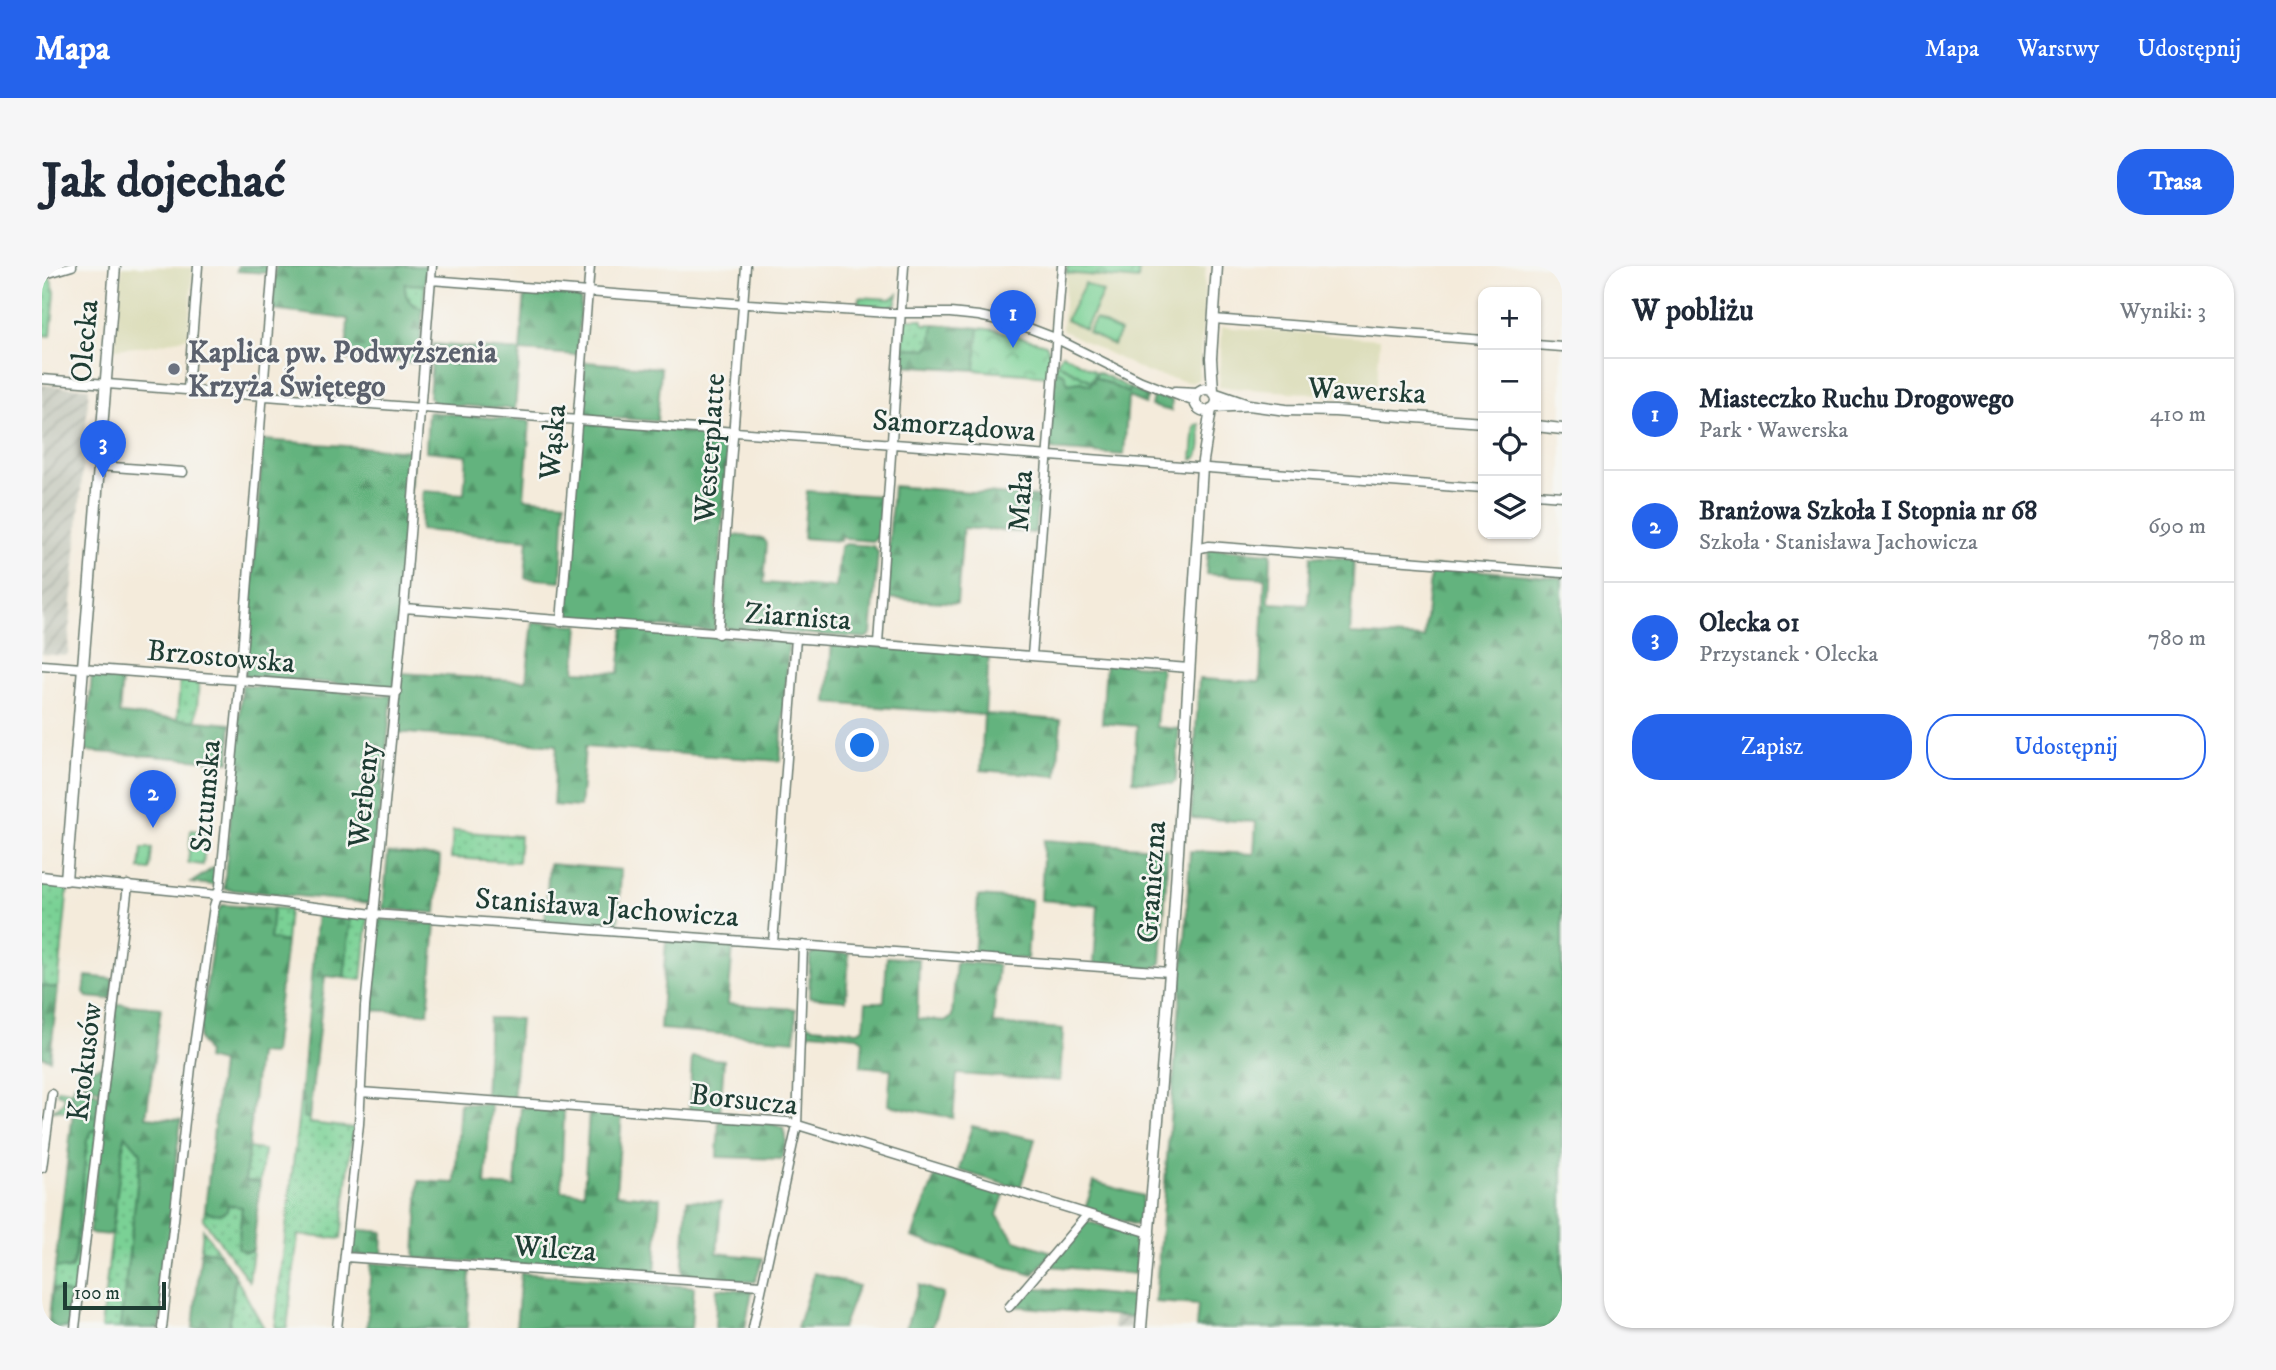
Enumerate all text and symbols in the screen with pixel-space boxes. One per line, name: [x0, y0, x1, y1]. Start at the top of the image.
text: Mapa: [35, 29, 110, 70]
text: Mapa: [1925, 34, 1979, 64]
text: Warstwy: [2017, 34, 2099, 64]
text: Udostępnij: [2137, 34, 2241, 64]
button: Trasa: [2117, 149, 2234, 215]
text: Jak dojechać: [42, 151, 285, 213]
map controls: [1478, 287, 1541, 539]
button: +: [1478, 287, 1541, 350]
pin: 1: [990, 290, 1036, 348]
text: W pobliżu: [1632, 293, 1754, 330]
text: Wyniki: 3: [2120, 297, 2206, 326]
street label: Olecka: [63, 298, 108, 384]
place label: Kaplica pw. Podwyższenia Krzyża Świętego: [188, 335, 498, 406]
button: −: [1478, 350, 1541, 413]
marker: Kaplica pw. Podwyższenia Krzyża Świętego: [166, 361, 182, 377]
street label: Wawerska: [1306, 370, 1427, 413]
street label: Westerplatte: [687, 372, 734, 525]
text: Miasteczko Ruchu Drogowego: [1699, 383, 2014, 416]
text: 1: [1651, 400, 1659, 429]
text: 410 m: [2150, 400, 2206, 429]
street label: Wąska: [532, 402, 575, 483]
street label: Samorządowa: [871, 402, 1037, 451]
button: locate: [1478, 413, 1541, 476]
text: Park · Wawerska: [1699, 416, 1848, 445]
pin: 3: [80, 420, 126, 478]
street label: Mała: [1001, 469, 1042, 533]
button: layers: [1478, 476, 1541, 539]
text: Branżowa Szkoła I Stopnia nr 68: [1699, 495, 2037, 528]
text: 2: [1649, 512, 1661, 541]
text: 690 m: [2148, 512, 2206, 541]
text: Szkoła · Stanisława Jachowicza: [1699, 528, 1978, 557]
street label: Ziarnista: [743, 595, 853, 640]
text: Olecka 01: [1699, 607, 1800, 640]
text: 3: [1651, 624, 1659, 653]
text: 780 m: [2148, 624, 2206, 653]
street label: Brzostowska: [145, 633, 297, 682]
text: Przystanek · Olecka: [1699, 640, 1878, 669]
button: Zapisz: [1632, 714, 1912, 780]
button: Udostępnij: [1926, 714, 2206, 780]
your location: [845, 728, 879, 762]
street label: Sztumska: [183, 738, 230, 854]
street label: Werbeny: [340, 740, 388, 851]
pin: 2: [130, 770, 176, 828]
street label: Graniczna: [1130, 819, 1175, 945]
street label: Stanisława Jachowicza: [474, 881, 740, 936]
street label: Krokusów: [60, 1001, 111, 1124]
street label: Borsucza: [688, 1076, 800, 1125]
street label: Wilcza: [511, 1228, 598, 1271]
scale bar: [63, 1279, 166, 1311]
text: 100 m: [74, 1282, 120, 1305]

